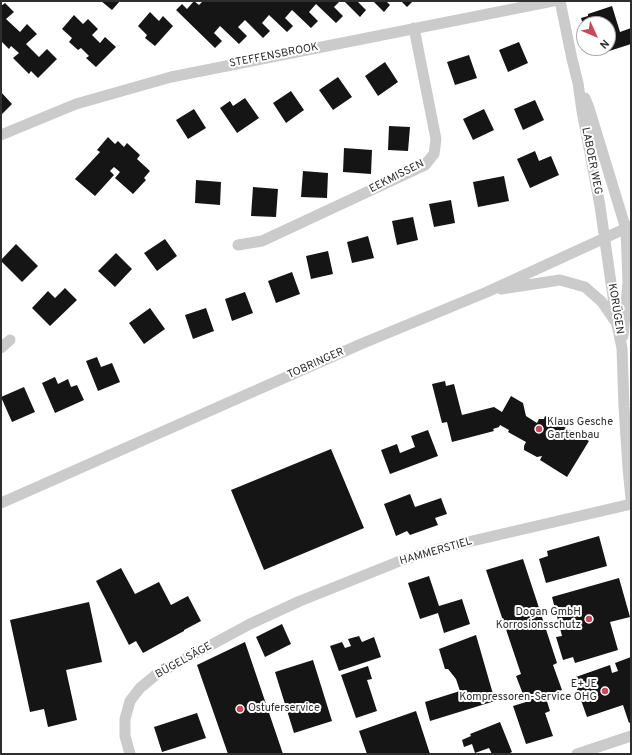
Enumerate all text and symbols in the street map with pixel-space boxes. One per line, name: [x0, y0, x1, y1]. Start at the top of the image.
north arrow: [576, 16, 616, 56]
text: N: [596, 36, 612, 51]
street label: STEFFENSBROOK: [228, 41, 320, 71]
street label: LABOER WEG: [578, 126, 604, 196]
street label: EEKMISSEN: [367, 158, 427, 196]
street label: KORÜGEN: [604, 283, 626, 335]
street label: TOBRINGER: [286, 346, 346, 382]
place label: Klaus Gesche Gartenbau: [547, 416, 613, 442]
marker: Klaus Gesche Gartenbau: [534, 424, 544, 434]
street label: HAMMERSTIEL: [398, 535, 474, 569]
place label: Dogan GmbH Korrosionsschutz: [496, 606, 581, 632]
marker: Dogan GmbH Korrosionsschutz: [584, 614, 594, 624]
street label: BÜGELSÄGE: [154, 640, 214, 682]
place label: E+JE Kompressoren-Service OHG: [459, 678, 597, 704]
marker: E+JE Kompressoren-Service OHG: [600, 686, 610, 696]
place label: Ostuferservice: [248, 702, 320, 716]
marker: Ostuferservice: [235, 704, 245, 714]

